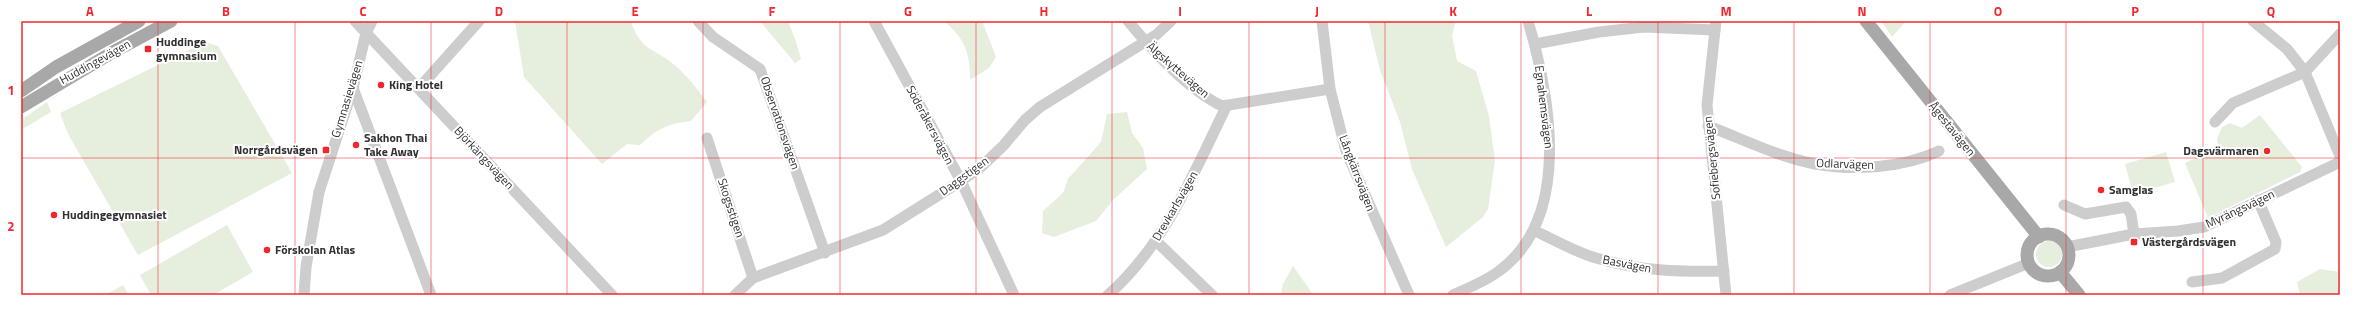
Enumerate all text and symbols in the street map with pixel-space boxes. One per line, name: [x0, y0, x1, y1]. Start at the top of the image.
text: A: [86, 1, 94, 21]
text: B: [222, 1, 230, 21]
text: C: [359, 1, 367, 21]
text: D: [495, 1, 503, 21]
text: E: [631, 1, 639, 21]
text: F: [769, 1, 776, 21]
text: G: [904, 1, 912, 21]
text: H: [1040, 1, 1048, 21]
text: I: [1178, 1, 1182, 21]
text: J: [1315, 1, 1319, 21]
text: K: [1449, 1, 1457, 21]
text: L: [1586, 1, 1592, 21]
text: M: [1720, 1, 1732, 21]
text: N: [1857, 1, 1867, 21]
text: O: [1994, 1, 2002, 21]
text: P: [2131, 1, 2139, 21]
text: Q: [2267, 1, 2275, 21]
place label: Huddinge gymnasium: [156, 32, 217, 65]
street label: Huddingevägen: [56, 34, 134, 89]
street label: Älgskyttevägen: [1143, 37, 1214, 102]
marker: Huddinge gymnasium: [143, 44, 153, 54]
street label: Gymnasievägen: [326, 58, 367, 140]
street label: Egnahemsvägen: [1530, 64, 1559, 150]
street label: Observationsvägen: [756, 74, 805, 172]
place label: King Hotel: [389, 75, 443, 94]
text: 1: [7, 80, 15, 100]
marker: King Hotel: [376, 80, 386, 90]
street label: Söderåkersvägen: [902, 82, 959, 168]
street label: Ågestavägen: [1924, 97, 1980, 160]
street label: Sofiebergsvägen: [1698, 115, 1725, 201]
street label: Björkängsvägen: [450, 122, 519, 194]
place label: Sakhon Thai Take Away: [364, 128, 427, 161]
street label: Långkärrsvägen: [1334, 132, 1381, 214]
place label: Norrgårdsvägen: [234, 140, 318, 159]
marker: Sakhon Thai Take Away: [351, 140, 361, 150]
place label: Dagsvärmaren: [2183, 141, 2259, 160]
marker: Norrgårdsvägen: [321, 145, 331, 155]
marker: Dagsvärmaren: [2262, 146, 2272, 156]
street label: Daggstigen: [935, 151, 992, 200]
street label: Odlarvägen: [1816, 153, 1874, 174]
street label: Drevkarlsvägen: [1147, 167, 1202, 244]
street label: Skogsstigen: [713, 176, 750, 240]
place label: Samglas: [2109, 180, 2154, 199]
street label: Myrängsvägen: [2202, 184, 2278, 233]
marker: Samglas: [2096, 185, 2106, 195]
place label: Huddingegymnasiet: [62, 205, 167, 224]
marker: Huddingegymnasiet: [49, 210, 59, 220]
text: 2: [7, 216, 15, 236]
place label: Västergårdsvägen: [2142, 232, 2236, 251]
marker: Västergårdsvägen: [2129, 237, 2139, 247]
place label: Förskolan Atlas: [275, 240, 356, 259]
marker: Förskolan Atlas: [262, 245, 272, 255]
street label: Basvägen: [1601, 249, 1653, 278]

